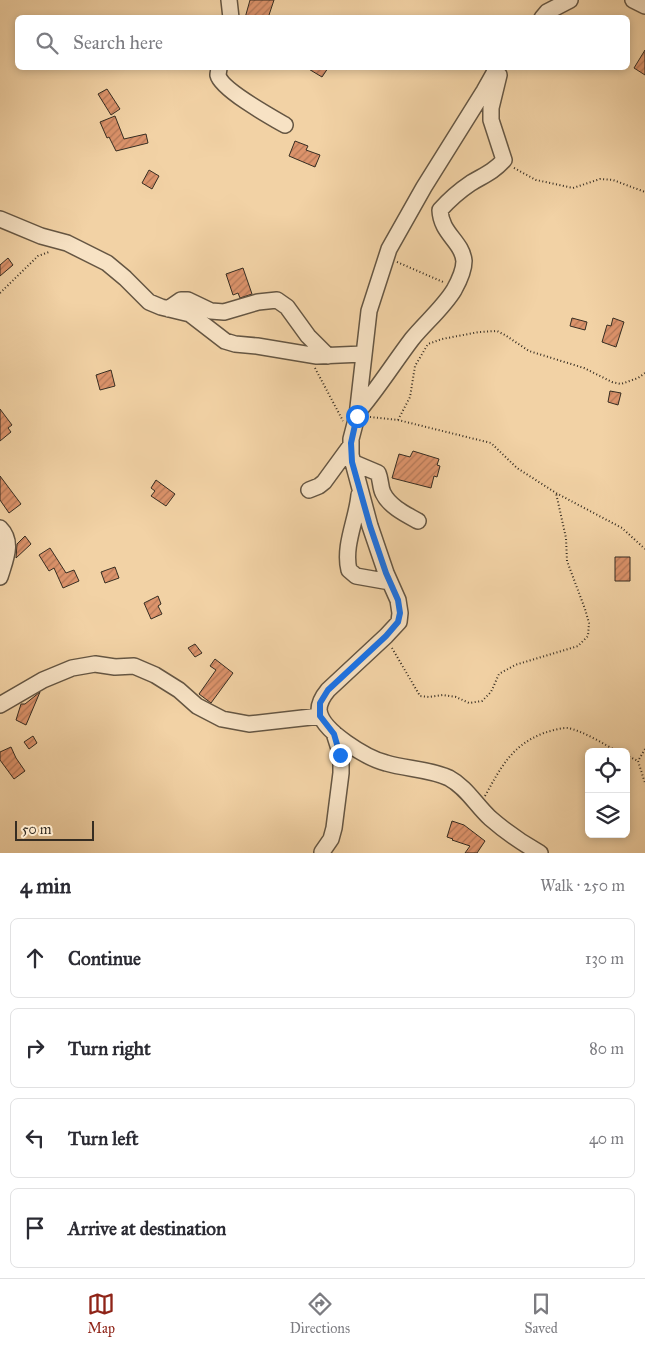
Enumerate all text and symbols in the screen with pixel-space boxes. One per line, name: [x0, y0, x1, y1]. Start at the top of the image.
search box: [15, 15, 630, 70]
icon: search: [33, 29, 61, 57]
text: Search here: [73, 31, 163, 54]
route start: [346, 405, 369, 428]
route end: [329, 744, 352, 767]
map controls: [585, 748, 630, 838]
button: locate: [585, 748, 630, 793]
button: layers: [585, 793, 630, 838]
scale bar: [15, 818, 94, 841]
text: 50 m: [22, 821, 51, 838]
text: 4 min: [20, 873, 71, 899]
text: Walk · 250 m: [540, 876, 625, 895]
icon: ahead: [21, 944, 49, 972]
text: Continue: [68, 947, 141, 970]
text: 130 m: [585, 949, 624, 968]
icon: right: [21, 1034, 49, 1062]
text: Turn right: [68, 1037, 151, 1060]
text: 80 m: [589, 1039, 624, 1058]
icon: left: [21, 1124, 49, 1152]
text: Turn left: [68, 1127, 138, 1150]
text: 40 m: [589, 1129, 624, 1148]
icon: arrive: [21, 1214, 49, 1242]
text: Arrive at destination: [68, 1217, 226, 1240]
tab: Map: [87, 1290, 115, 1337]
tab: Directions: [290, 1290, 350, 1337]
tab: Saved: [525, 1290, 558, 1337]

